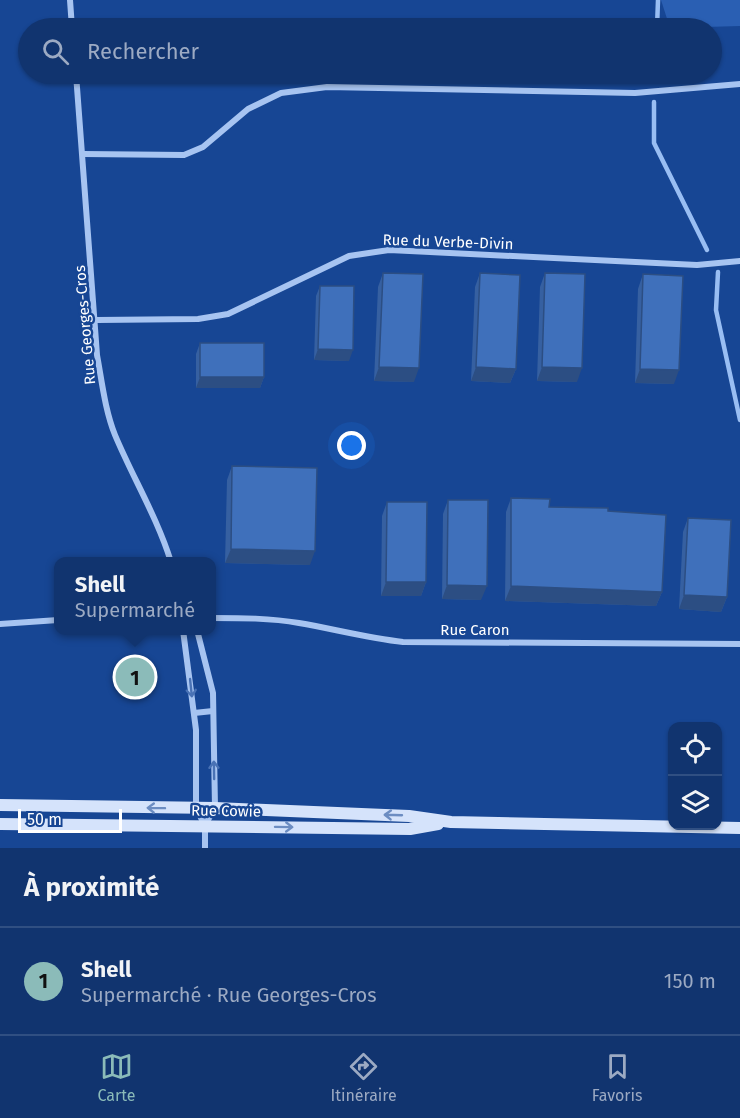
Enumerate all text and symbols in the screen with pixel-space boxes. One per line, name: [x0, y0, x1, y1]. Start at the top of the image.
search box: [18, 18, 722, 84]
icon: search: [39, 35, 72, 68]
text: Rechercher: [87, 38, 199, 65]
street label: Rue du Verbe-Divin: [382, 231, 514, 253]
street label: Rue Georges-Cros: [71, 265, 99, 385]
your location: [337, 431, 366, 460]
popup: [54, 557, 216, 635]
text: Shell: [75, 571, 125, 598]
text: Supermarché: [75, 598, 195, 622]
street label: Rue Caron: [440, 621, 510, 639]
pin: 1: [116, 654, 154, 700]
one-way arrow: [186, 678, 197, 697]
map controls: [668, 722, 722, 830]
button: locate: [668, 722, 722, 776]
one-way arrow: [209, 761, 220, 781]
button: layers: [668, 776, 722, 830]
street label: Rue Cowie: [191, 801, 261, 821]
one-way arrow: [146, 802, 166, 813]
scale bar: [18, 806, 122, 834]
text: 50 m: [27, 810, 62, 829]
one-way arrow: [383, 810, 403, 821]
one-way arrow: [274, 821, 294, 833]
text: À proximité: [24, 872, 159, 903]
text: Shell: [81, 956, 132, 983]
text: 1: [39, 969, 48, 993]
text: 150 m: [664, 969, 716, 993]
text: Supermarché · Rue Georges-Cros: [81, 983, 377, 1007]
tab: Carte: [98, 1050, 135, 1105]
tab: Itinéraire: [330, 1050, 397, 1105]
tab: Favoris: [592, 1050, 642, 1105]

